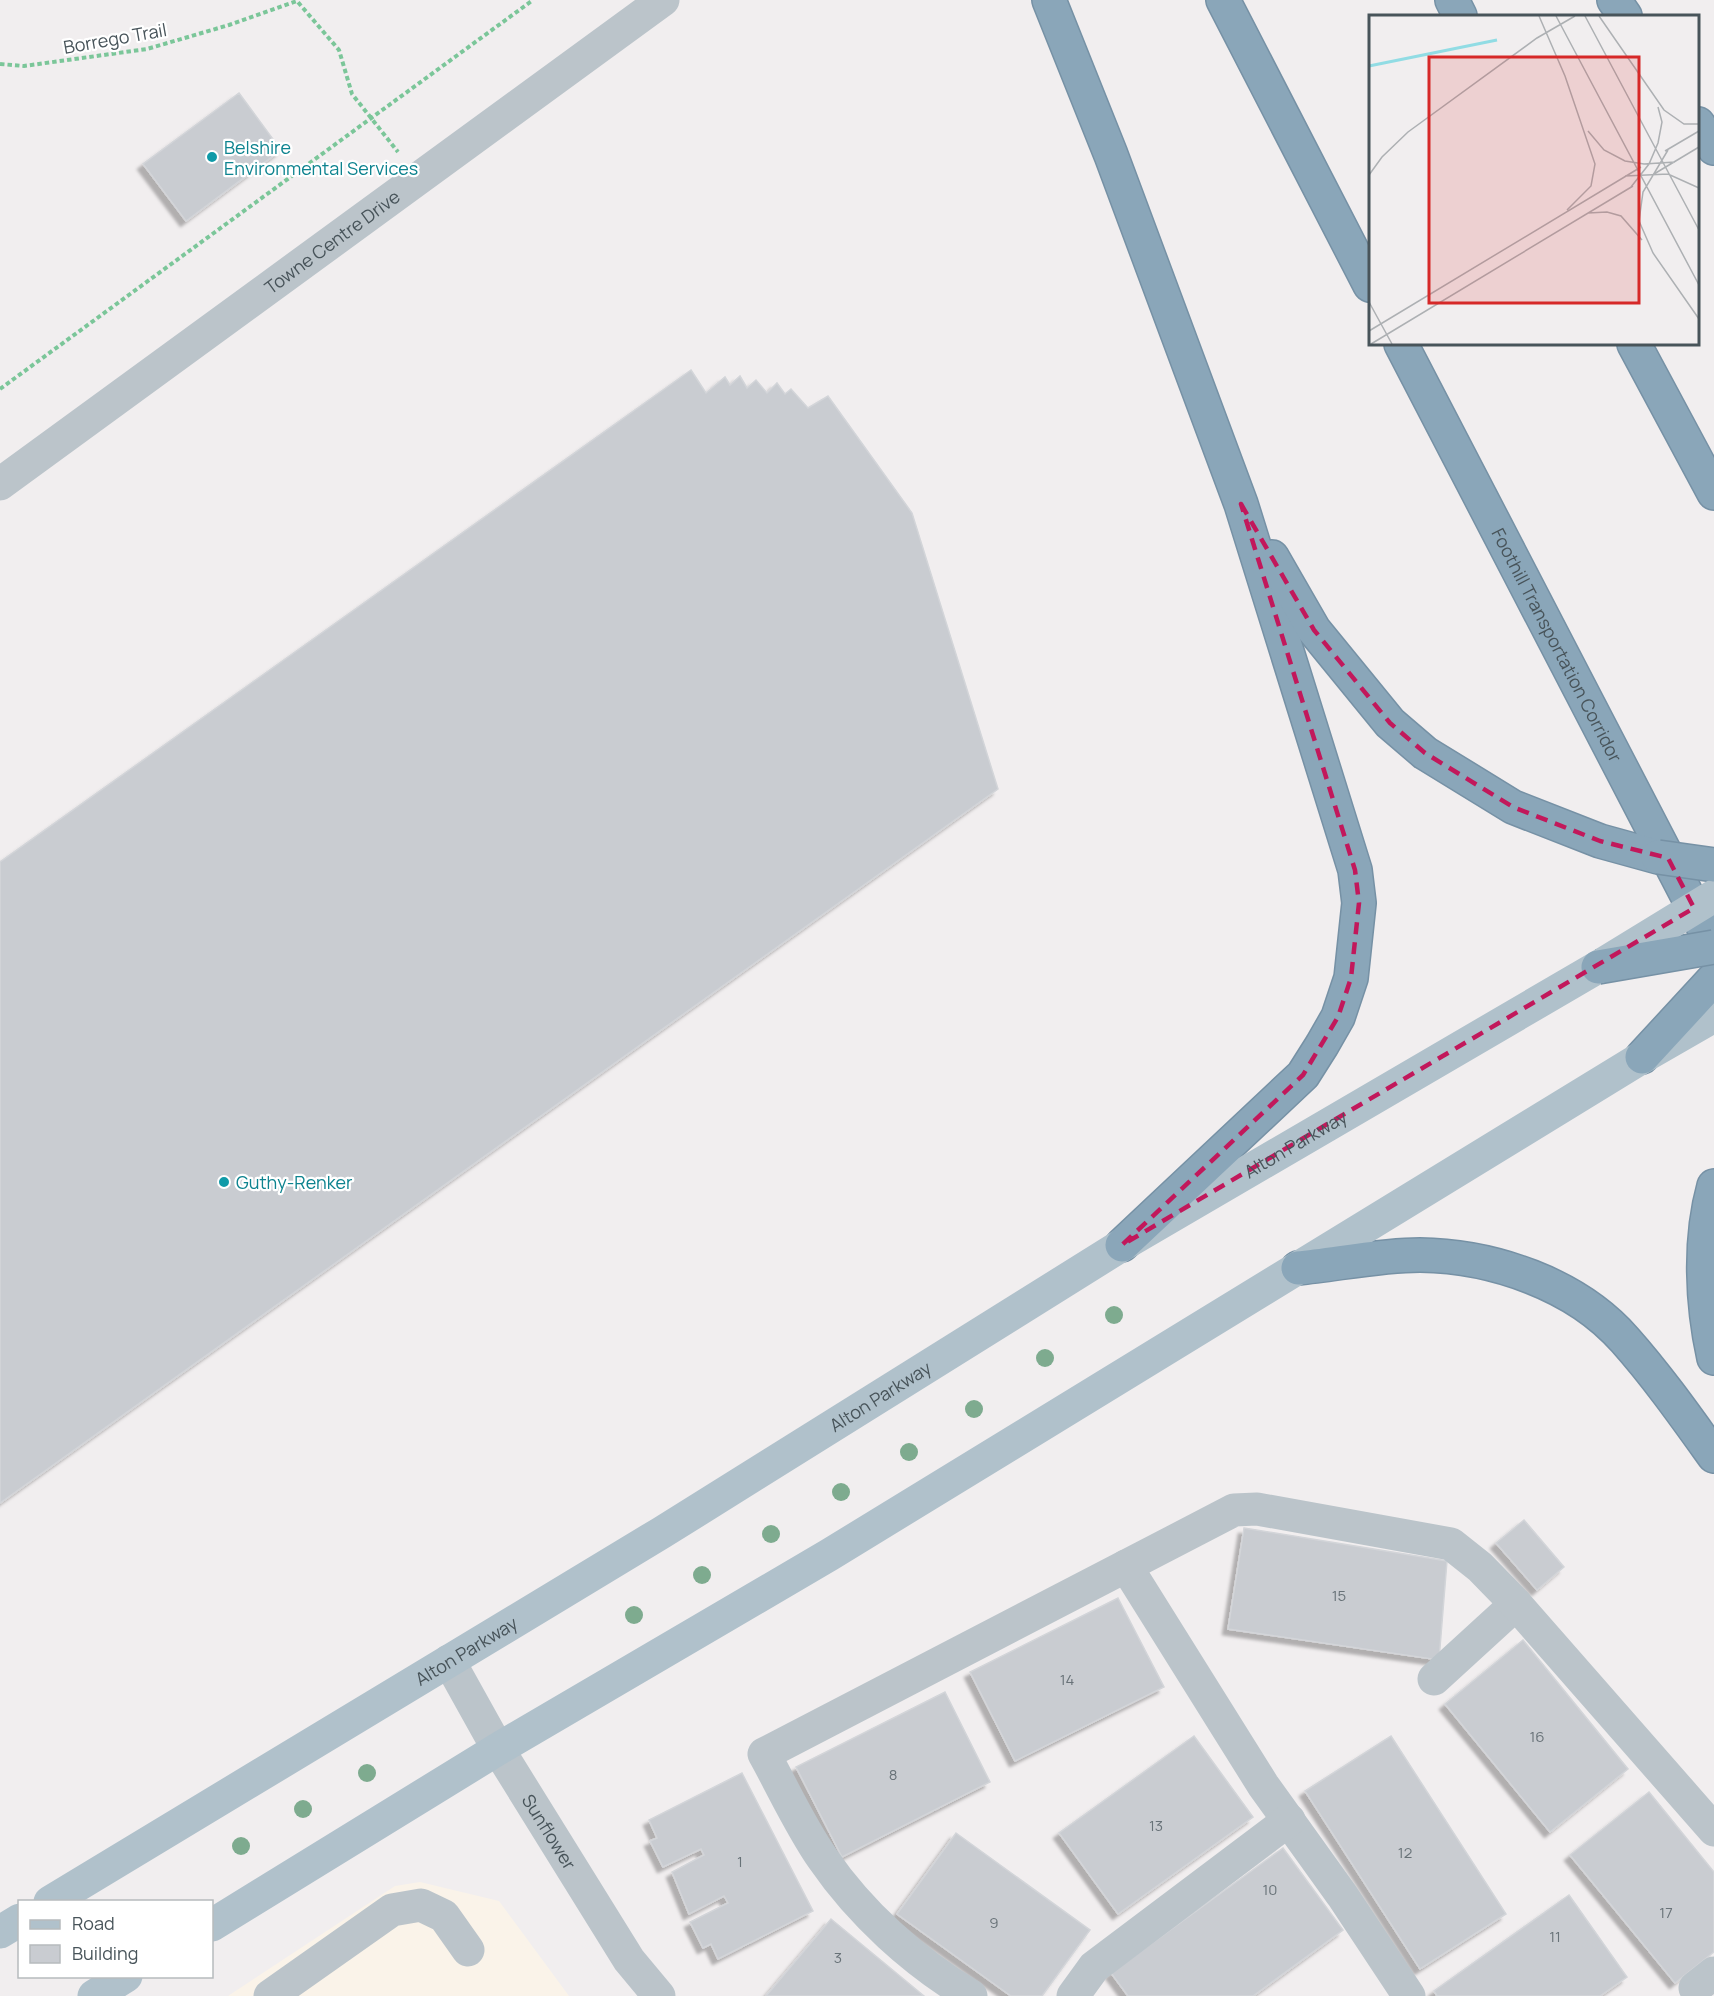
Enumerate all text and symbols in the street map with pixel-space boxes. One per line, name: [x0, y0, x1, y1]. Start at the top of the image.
inset map: [1369, 15, 1699, 345]
street label: Borrego Trail: [62, 17, 168, 59]
place label: Belshire Environmental Services: [224, 135, 418, 180]
marker: Belshire Environmental Services: [205, 150, 219, 164]
street label: Towne Centre Drive: [260, 184, 404, 299]
street label: Foothill Transportation Corridor: [1487, 524, 1628, 766]
street label: Alton Parkway: [1239, 1104, 1352, 1183]
place label: Guthy-Renker: [236, 1170, 353, 1194]
marker: Guthy-Renker: [217, 1175, 231, 1189]
street label: Alton Parkway: [825, 1355, 936, 1437]
house number: 15: [1332, 1585, 1346, 1606]
street label: Alton Parkway: [410, 1610, 522, 1691]
house number: 14: [1060, 1669, 1074, 1690]
house number: 16: [1529, 1726, 1545, 1747]
house number: 8: [889, 1764, 897, 1785]
street label: Sunflower: [517, 1789, 582, 1874]
house number: 13: [1149, 1815, 1163, 1836]
house number: 12: [1398, 1842, 1412, 1863]
house number: 1: [737, 1851, 743, 1872]
house number: 10: [1263, 1879, 1278, 1900]
legend: [18, 1900, 213, 1978]
house number: 17: [1659, 1902, 1673, 1923]
text: Road: [72, 1911, 115, 1935]
house number: 9: [989, 1912, 999, 1933]
house number: 11: [1549, 1926, 1561, 1947]
text: Building: [72, 1941, 138, 1965]
house number: 3: [834, 1947, 842, 1968]

